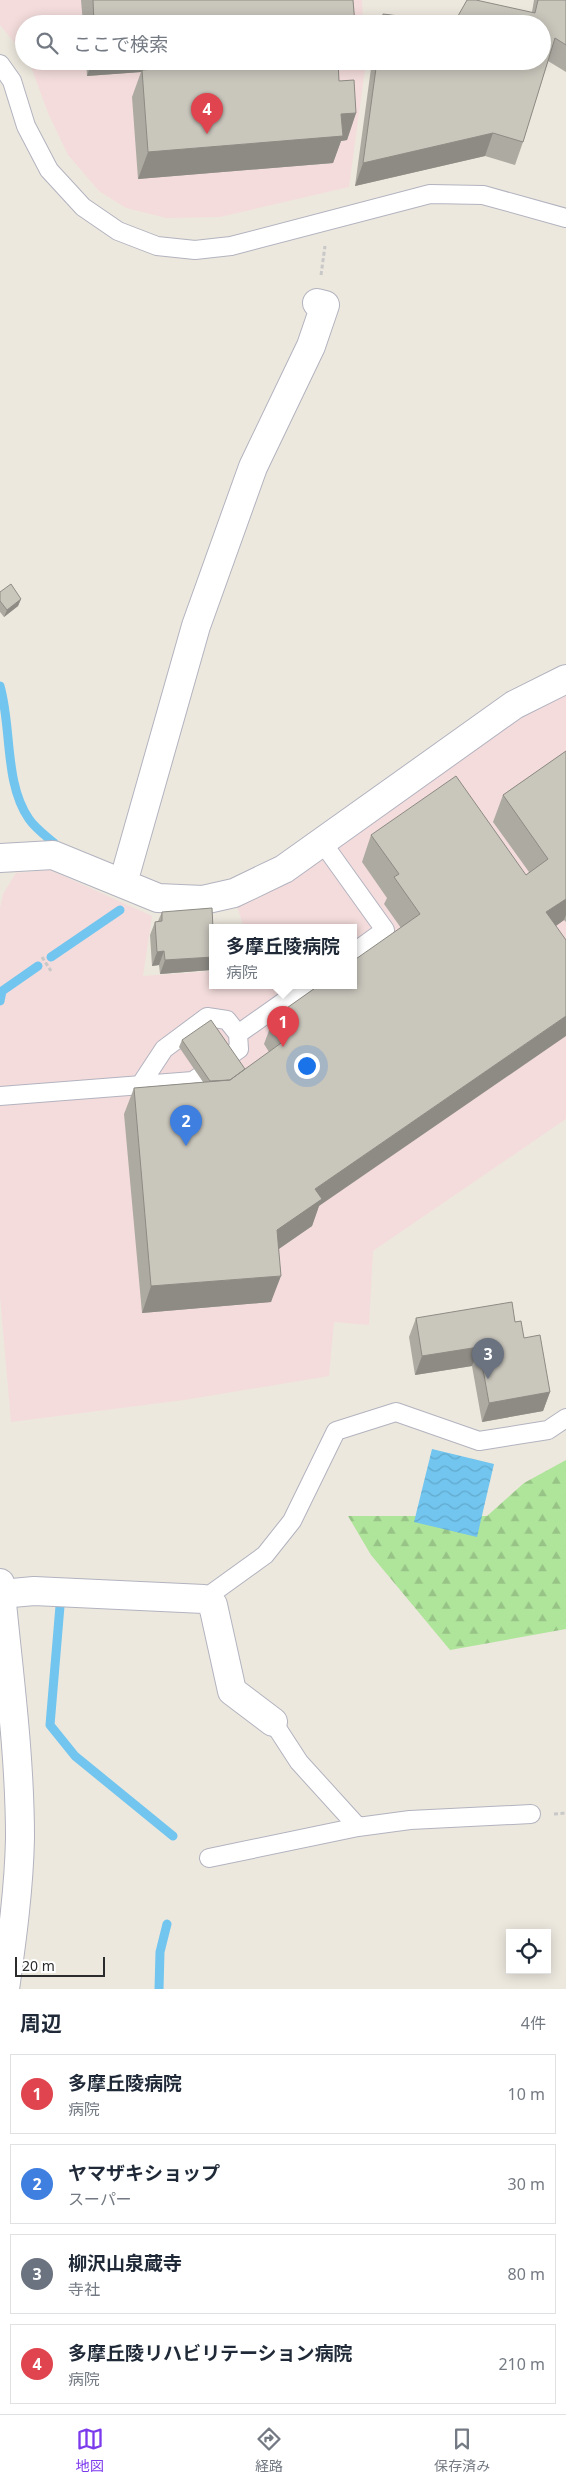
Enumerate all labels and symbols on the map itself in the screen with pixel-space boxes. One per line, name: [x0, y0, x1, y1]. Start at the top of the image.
pin: 4: [191, 93, 223, 134]
pin: 1: [267, 1006, 299, 1047]
your location: [294, 1053, 320, 1079]
pin: 2: [170, 1105, 202, 1146]
pin: 3: [472, 1338, 504, 1379]
scale bar: [15, 1954, 105, 1977]

